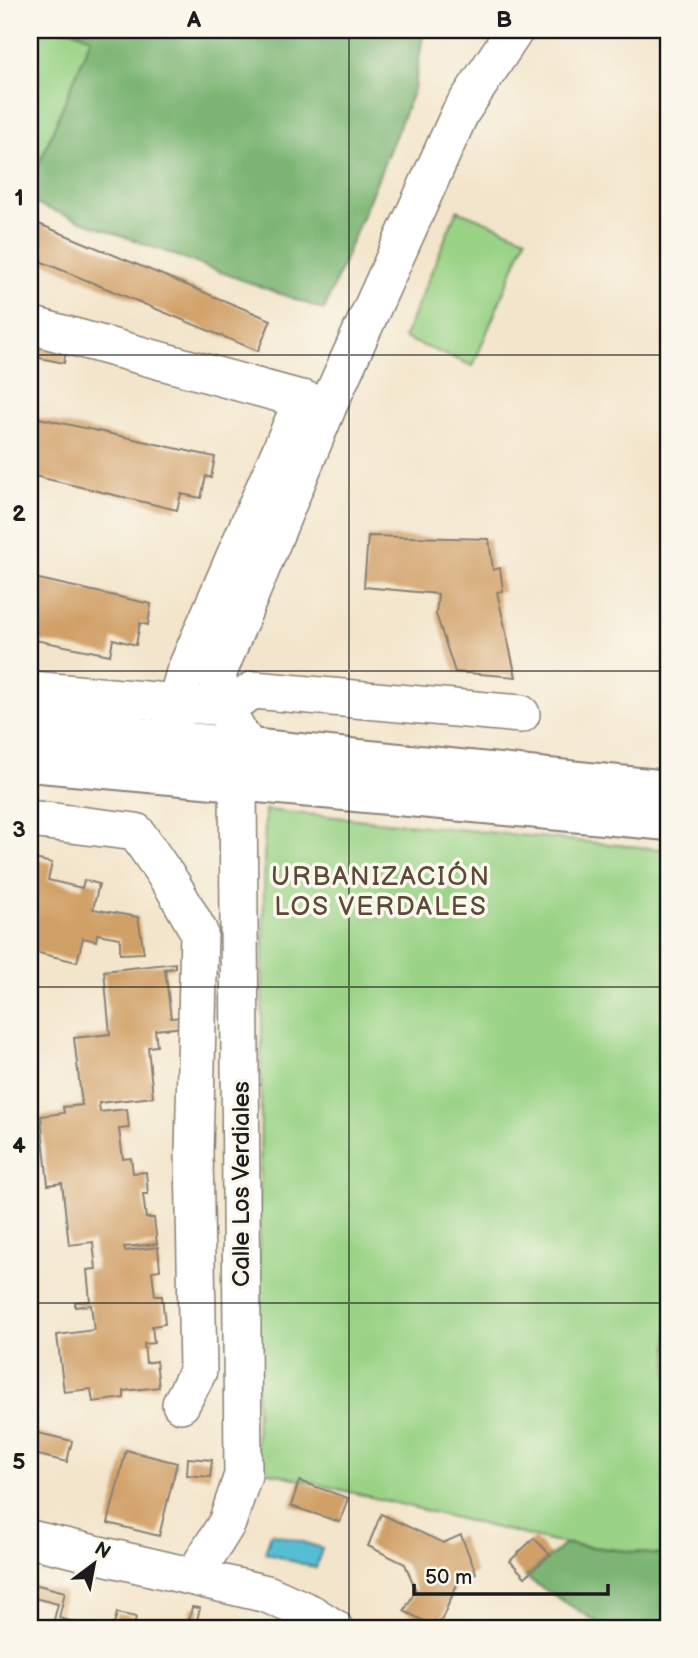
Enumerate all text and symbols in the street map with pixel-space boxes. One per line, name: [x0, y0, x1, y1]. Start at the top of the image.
text: A: [186, 6, 202, 34]
text: B: [496, 6, 512, 34]
text: 1: [14, 184, 24, 212]
text: 2: [12, 500, 26, 528]
text: 3: [12, 816, 26, 844]
district label: URBANIZACIÓN LOS VERDALES: [271, 861, 491, 923]
street label: Calle Los Verdiales: [227, 1081, 256, 1287]
text: 4: [12, 1132, 26, 1160]
text: 5: [12, 1448, 26, 1476]
north arrow: [60, 1528, 130, 1598]
text: N: [90, 1537, 114, 1564]
scale bar: [414, 1553, 609, 1597]
text: 50 m: [425, 1565, 472, 1590]

